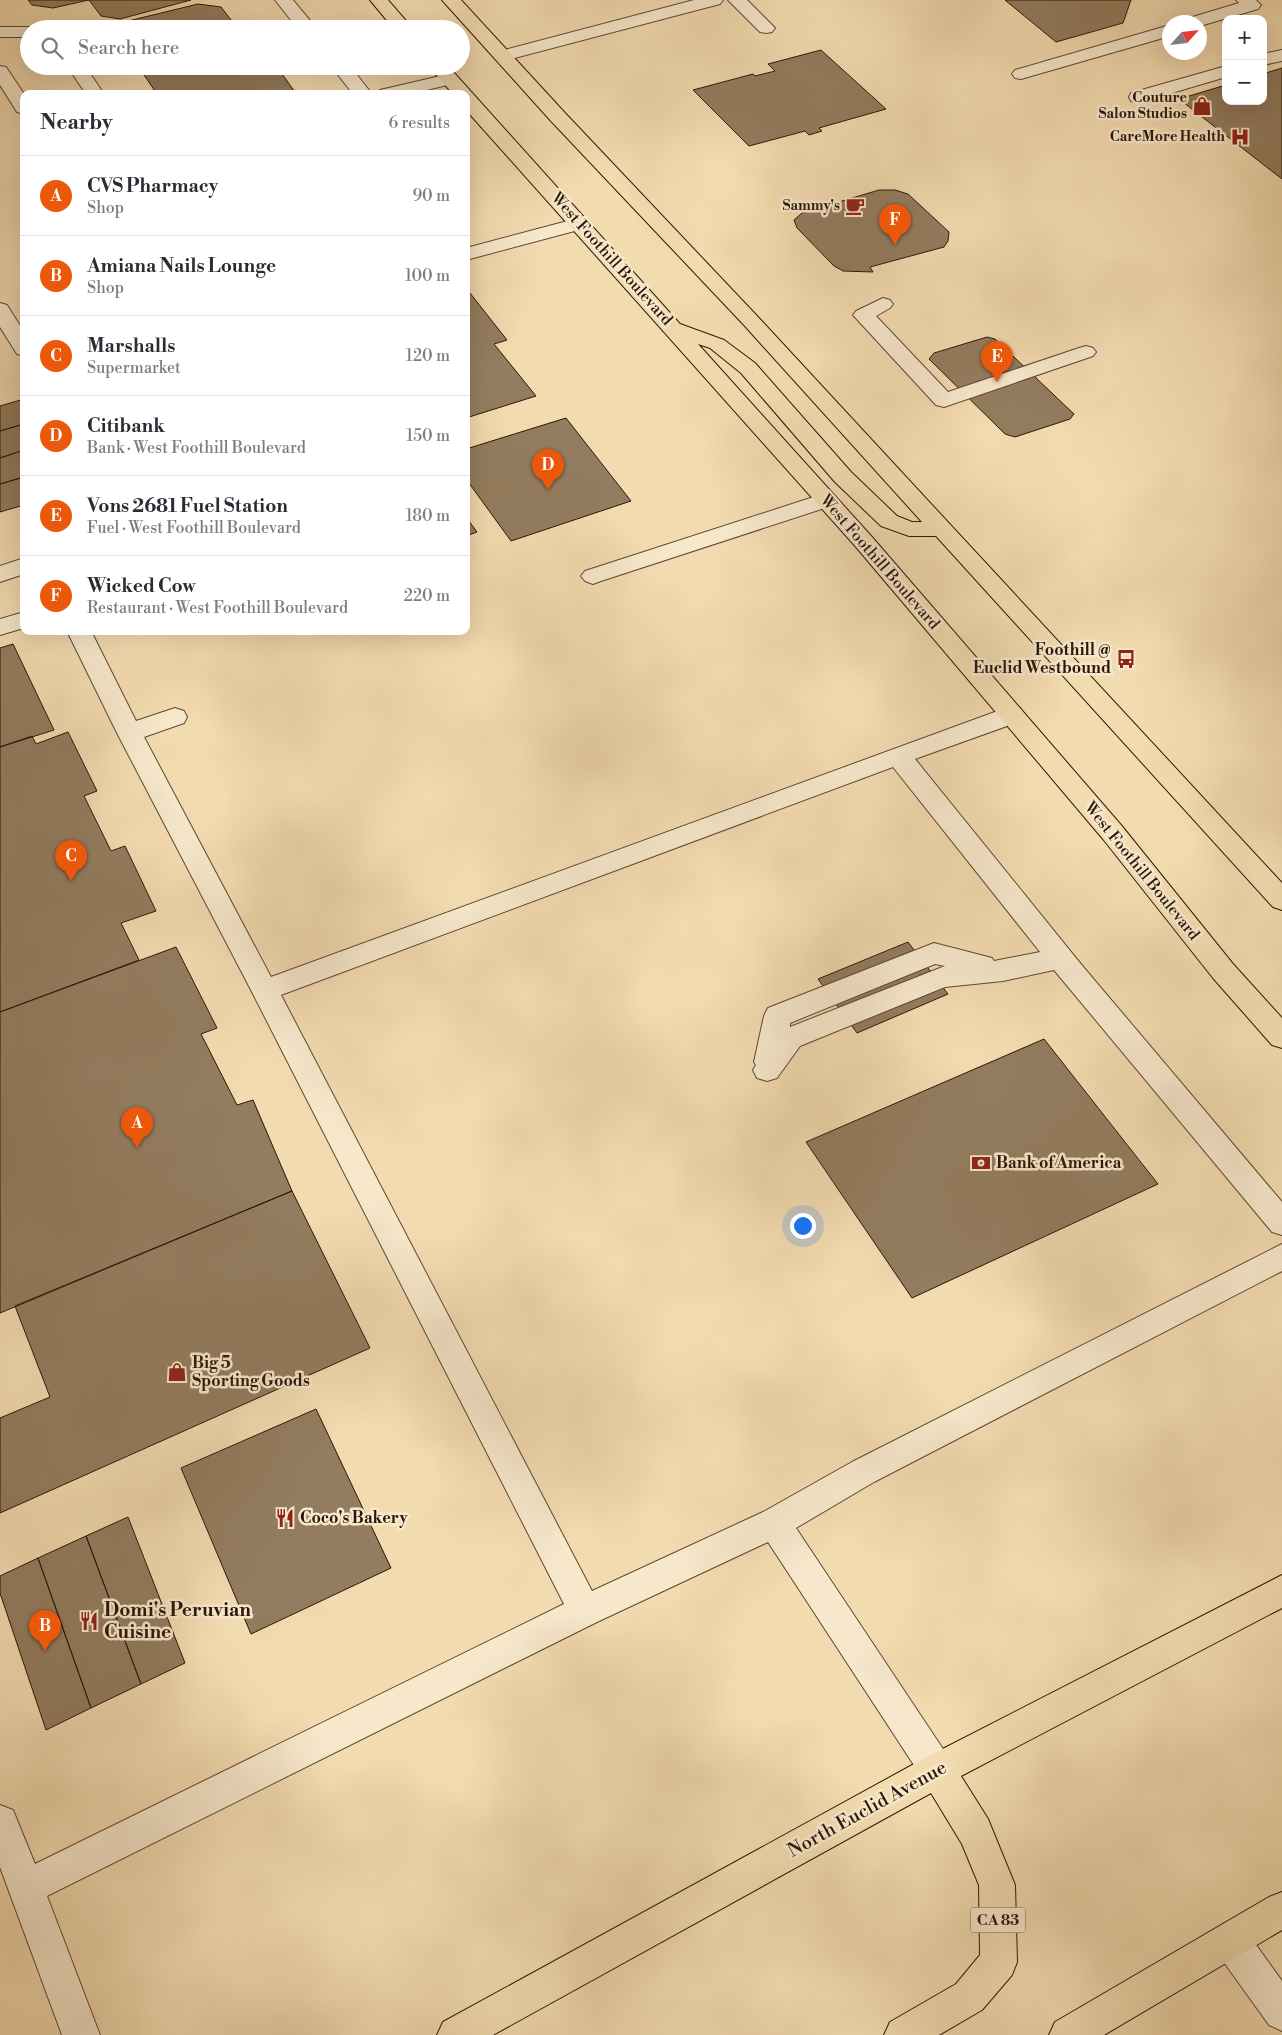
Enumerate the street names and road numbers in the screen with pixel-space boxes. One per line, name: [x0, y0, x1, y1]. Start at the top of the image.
street label: West Foothill Boulevard: [546, 188, 677, 330]
street label: West Foothill Boulevard: [815, 490, 944, 634]
street label: West Foothill Boulevard: [1079, 797, 1204, 944]
street label: North Euclid Avenue: [783, 1755, 951, 1863]
road number: CA 83: [970, 1908, 1026, 1932]

